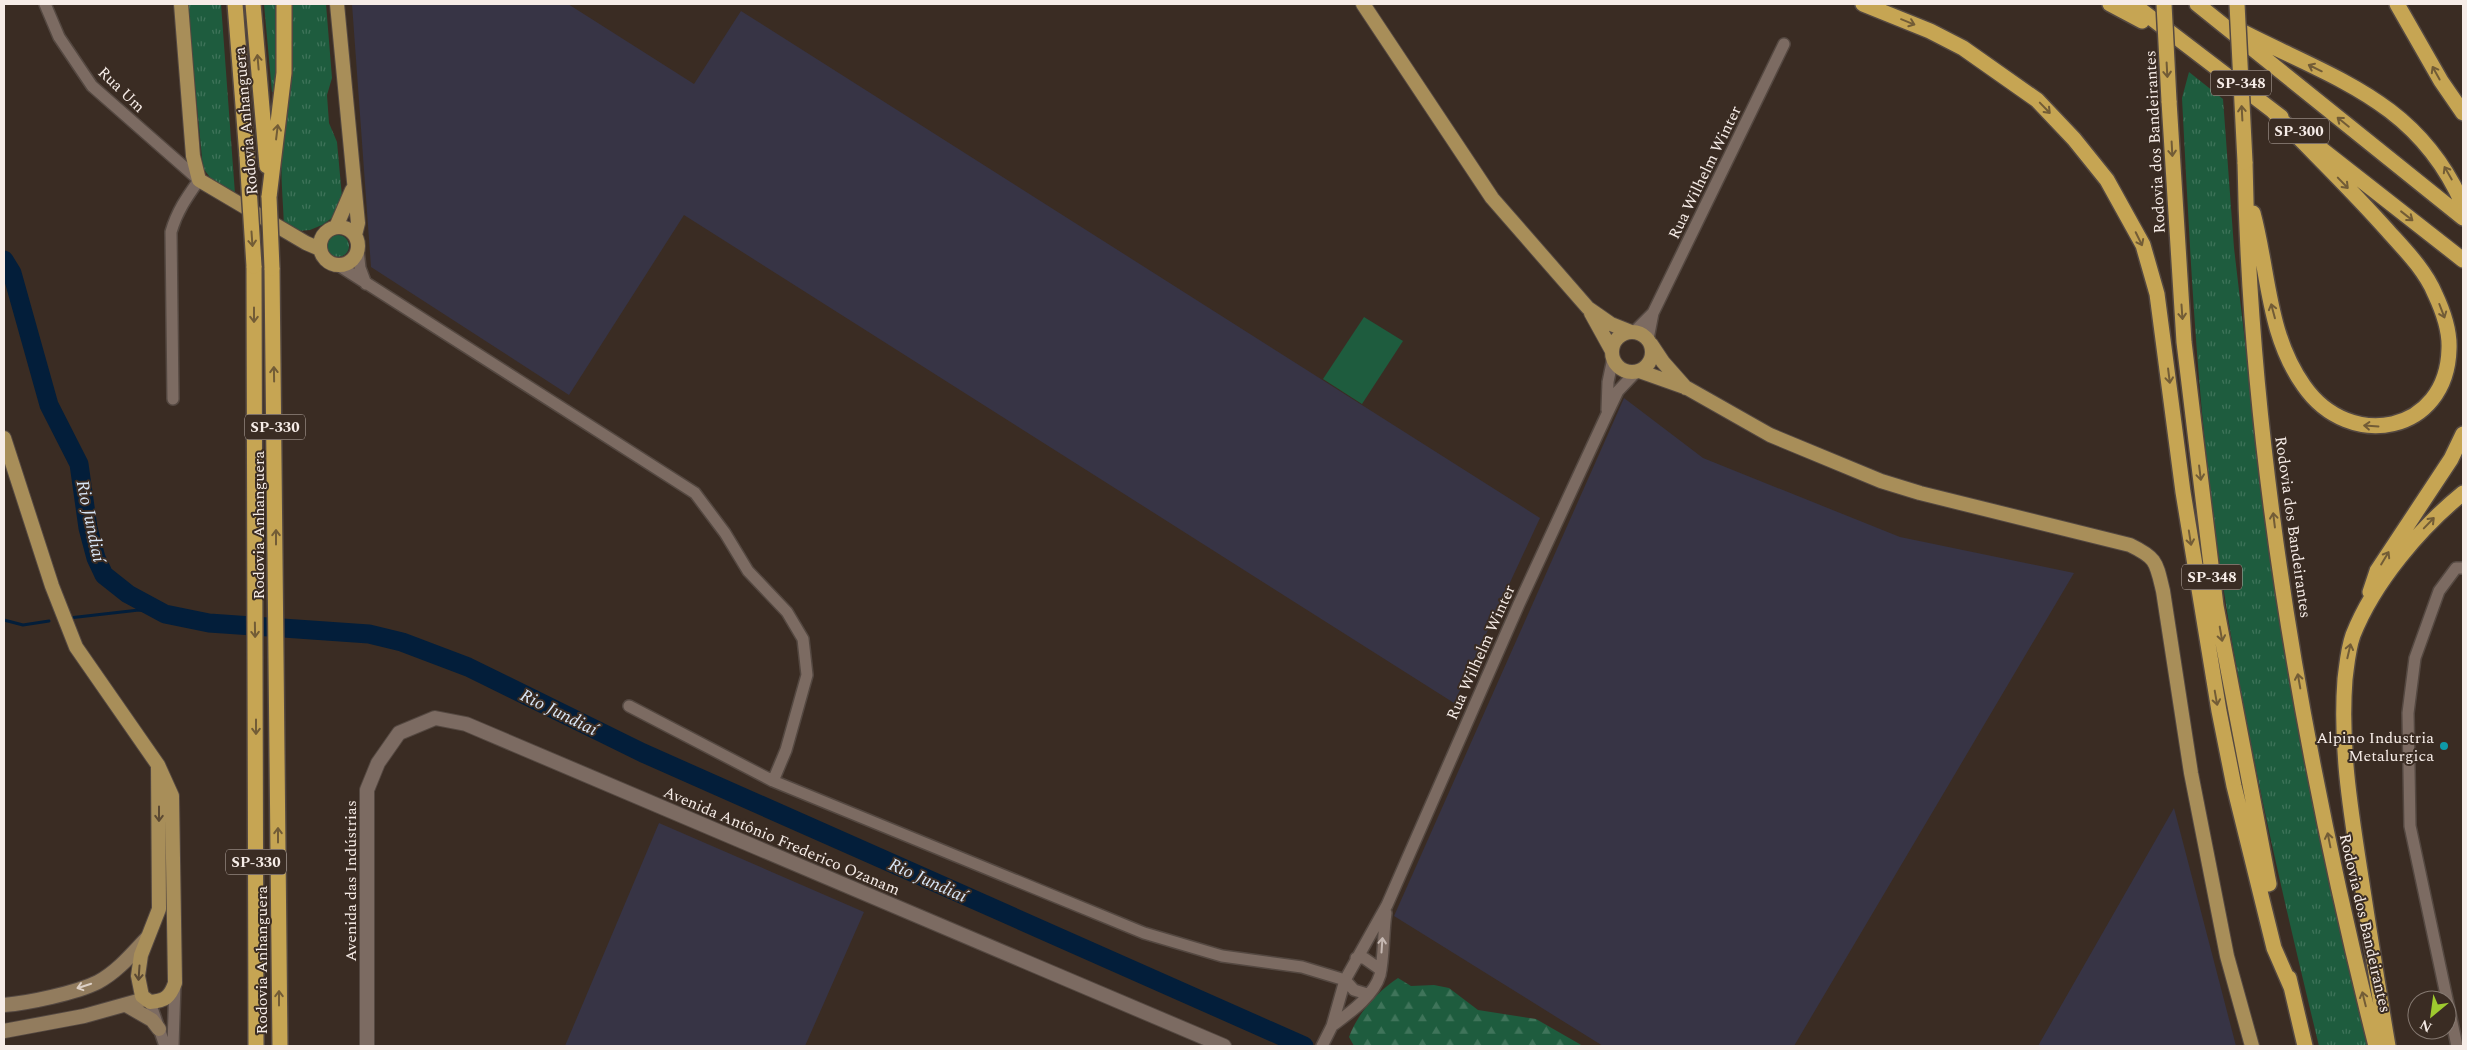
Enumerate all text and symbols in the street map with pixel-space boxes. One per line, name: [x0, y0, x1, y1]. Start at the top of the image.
one-way arrow: [1900, 18, 1915, 28]
street label: Rodovia Anhanguera: [228, 46, 264, 196]
street label: Rodovia dos Bandeirantes: [2138, 50, 2172, 234]
one-way arrow: [253, 54, 262, 70]
street label: Rua Um: [92, 61, 151, 119]
one-way arrow: [2163, 61, 2172, 77]
one-way arrow: [2308, 63, 2323, 73]
one-way arrow: [2431, 65, 2441, 80]
road number: SP-348: [2211, 70, 2271, 96]
street label: Rua Wilhelm Winter: [1662, 102, 1748, 243]
one-way arrow: [2039, 102, 2051, 114]
one-way arrow: [2238, 106, 2247, 122]
one-way arrow: [2337, 116, 2350, 127]
road number: SP-300: [2269, 118, 2329, 144]
one-way arrow: [273, 124, 283, 140]
one-way arrow: [2167, 141, 2176, 157]
one-way arrow: [2442, 167, 2452, 181]
one-way arrow: [2337, 177, 2349, 190]
one-way arrow: [2400, 211, 2414, 221]
one-way arrow: [247, 231, 256, 247]
one-way arrow: [2135, 231, 2145, 246]
one-way arrow: [2178, 303, 2187, 319]
one-way arrow: [2438, 303, 2447, 318]
one-way arrow: [2267, 304, 2277, 320]
one-way arrow: [249, 306, 259, 322]
one-way arrow: [269, 367, 279, 383]
one-way arrow: [2164, 368, 2174, 384]
road number: SP-330: [245, 414, 305, 440]
one-way arrow: [2363, 422, 2379, 431]
street label: Rodovia dos Bandeirantes: [2268, 435, 2318, 620]
street label: Rodovia Anhanguera: [247, 450, 271, 599]
one-way arrow: [2195, 465, 2205, 481]
water label: Rio Jundiaí: [69, 477, 113, 566]
one-way arrow: [2269, 512, 2279, 528]
one-way arrow: [2423, 516, 2435, 529]
one-way arrow: [271, 529, 281, 546]
one-way arrow: [2186, 529, 2196, 545]
one-way arrow: [2380, 551, 2390, 565]
road number: SP-348: [2182, 564, 2242, 590]
street label: Rua Wilhelm Winter: [1440, 581, 1522, 724]
one-way arrow: [250, 622, 260, 638]
one-way arrow: [2216, 626, 2226, 642]
one-way arrow: [2345, 644, 2354, 660]
one-way arrow: [2293, 673, 2303, 689]
water label: Rio Jundiaí: [515, 682, 604, 744]
one-way arrow: [2212, 690, 2222, 706]
one-way arrow: [251, 718, 261, 734]
place label: Alpino Industria Metalurgica: [2316, 726, 2434, 768]
marker: Alpino Industria Metalurgica: [2438, 740, 2450, 752]
street label: Avenida Antônio Frederico Ozanam: [659, 780, 904, 902]
street label: Avenida das Indústrias: [339, 800, 363, 962]
one-way arrow: [154, 805, 164, 821]
one-way arrow: [273, 827, 283, 844]
street label: Rodovia dos Bandeirantes: [2333, 831, 2397, 1015]
one-way arrow: [2324, 833, 2333, 849]
road number: SP-330: [226, 850, 286, 874]
water label: Rio Jundiaí: [884, 851, 973, 910]
street label: Rodovia Anhanguera: [250, 885, 274, 1034]
one-way arrow: [1377, 937, 1386, 953]
one-way arrow: [135, 964, 144, 980]
one-way arrow: [76, 982, 92, 992]
one-way arrow: [274, 990, 284, 1006]
north arrow: [2407, 990, 2457, 1040]
one-way arrow: [2359, 991, 2368, 1007]
text: N: [2416, 1014, 2436, 1038]

